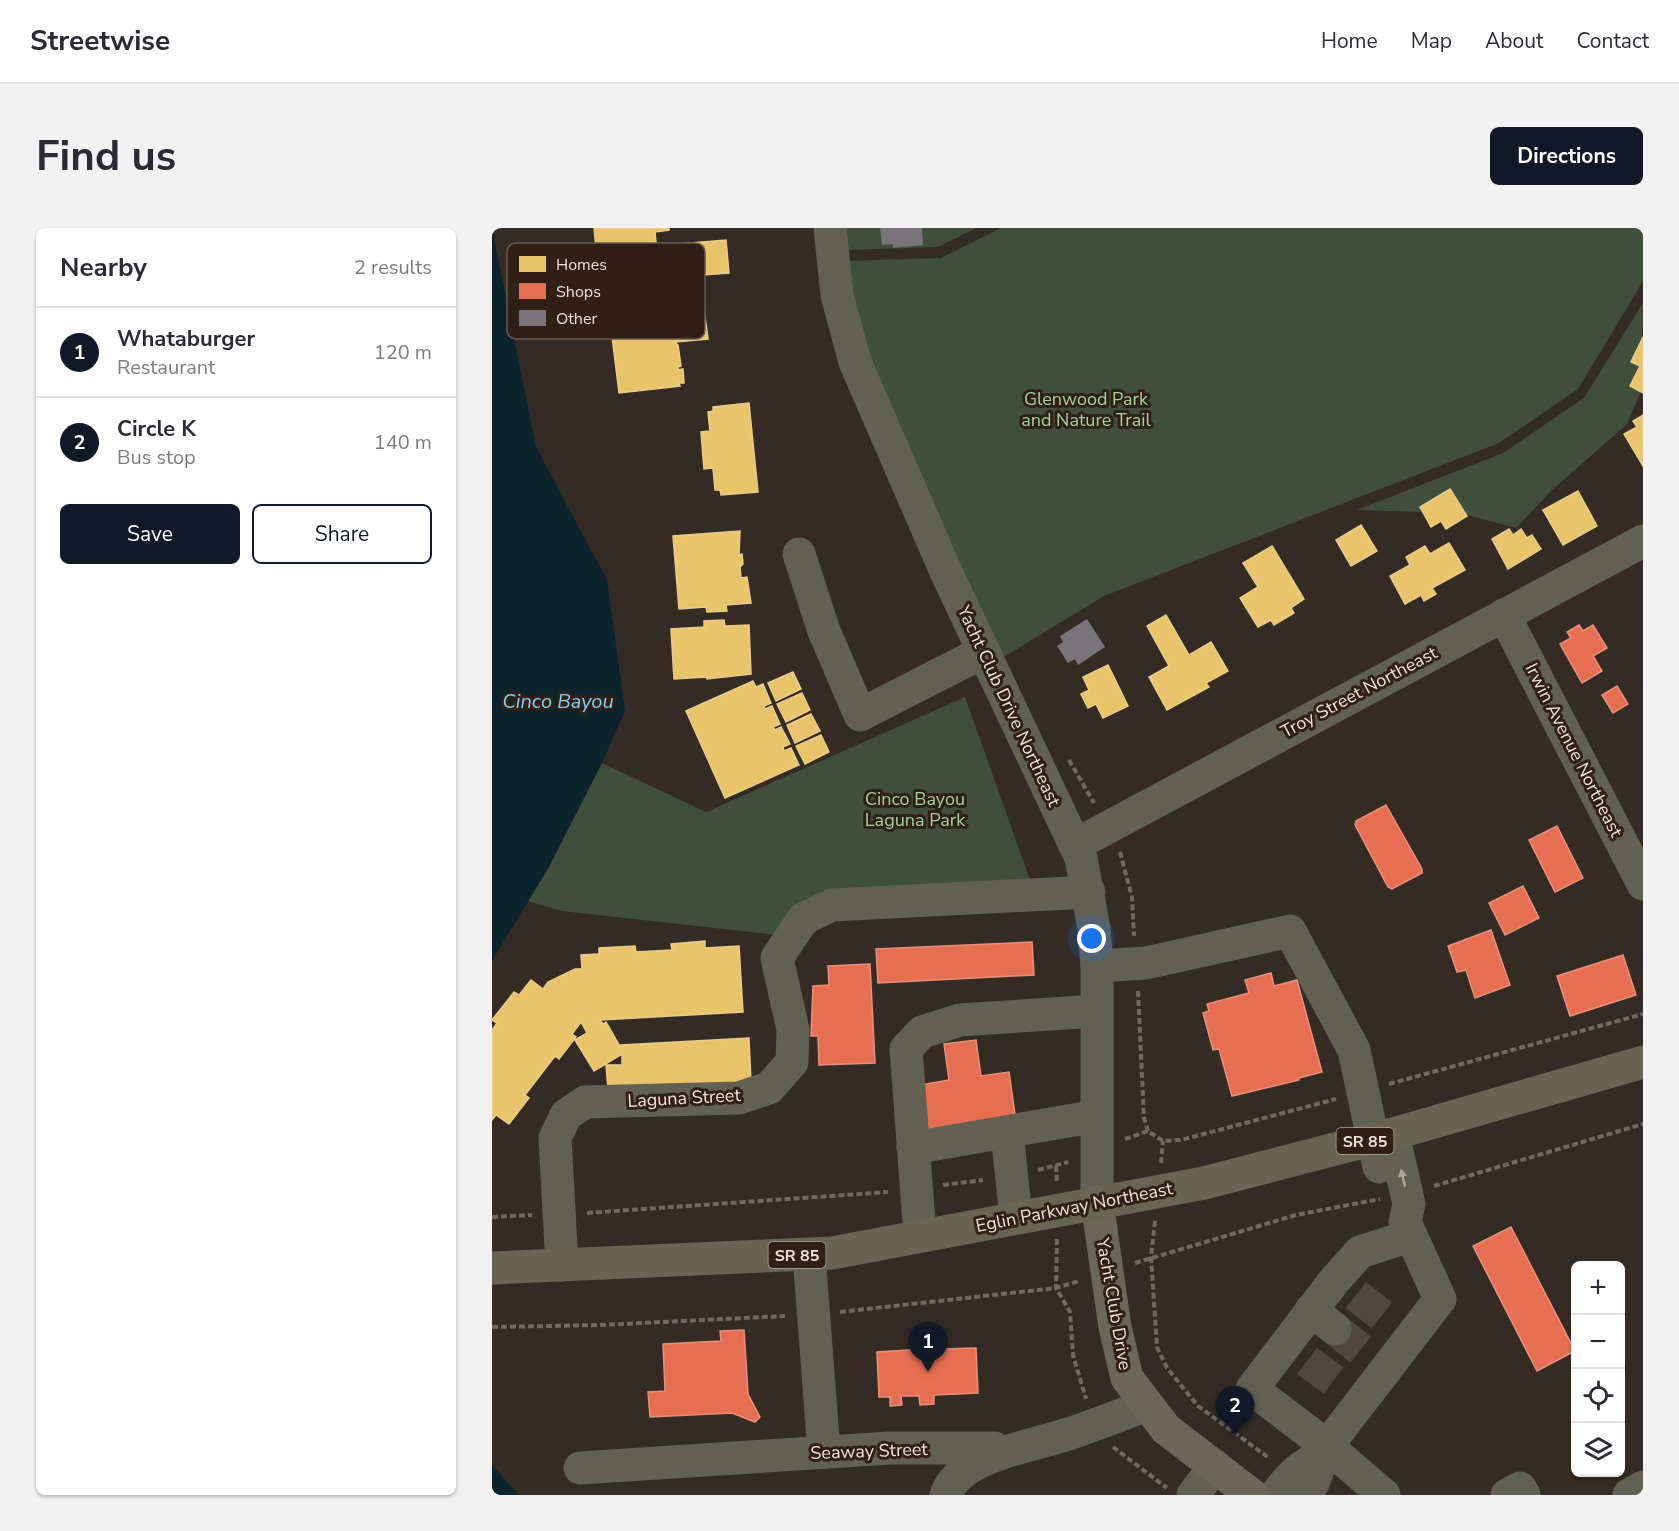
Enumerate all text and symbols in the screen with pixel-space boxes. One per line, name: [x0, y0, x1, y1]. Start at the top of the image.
text: Streetwise: [30, 22, 170, 60]
text: Home: [1321, 27, 1378, 55]
text: Map: [1411, 27, 1452, 55]
text: About: [1485, 27, 1543, 55]
text: Contact: [1576, 27, 1649, 55]
button: Directions: [1490, 127, 1643, 185]
text: Find us: [36, 128, 176, 185]
legend: [507, 243, 705, 339]
text: Nearby: [60, 250, 147, 285]
text: 2 results: [354, 254, 432, 281]
text: Homes: [556, 254, 607, 276]
text: Shops: [556, 281, 601, 303]
text: Other: [556, 308, 597, 330]
text: Whataburger: [117, 324, 255, 354]
text: 1: [74, 339, 86, 366]
text: 120 m: [374, 339, 432, 366]
text: Restaurant: [117, 354, 215, 381]
park label: Glenwood Park and Nature Trail: [1021, 387, 1151, 432]
text: Circle K: [117, 414, 196, 444]
text: 2: [74, 429, 86, 456]
text: 140 m: [374, 429, 432, 456]
text: Bus stop: [117, 444, 196, 471]
button: Save: [60, 504, 240, 564]
button: Share: [252, 504, 432, 564]
street label: Yacht Club Drive Northeast: [951, 601, 1066, 811]
street label: Troy Street Northeast: [1277, 640, 1442, 743]
street label: Irwin Avenue Northeast: [1520, 659, 1629, 842]
water label: Cinco Bayou: [502, 688, 614, 715]
park label: Cinco Bayou Laguna Park: [865, 787, 966, 832]
your location: [1077, 924, 1106, 953]
street label: Laguna Street: [627, 1083, 742, 1113]
road number: SR 85: [1336, 1128, 1394, 1154]
one-way arrow: [1398, 1169, 1408, 1187]
street label: Eglin Parkway Northeast: [974, 1176, 1175, 1238]
street label: Yacht Club Drive: [1090, 1235, 1137, 1372]
road number: SR 85: [768, 1242, 826, 1268]
map controls: [1571, 1261, 1625, 1477]
button: +: [1571, 1261, 1625, 1315]
button: −: [1571, 1315, 1625, 1369]
pin: 1: [908, 1322, 948, 1372]
button: locate: [1571, 1369, 1625, 1423]
pin: 2: [1216, 1386, 1254, 1436]
button: layers: [1571, 1423, 1625, 1477]
street label: Seaway Street: [810, 1437, 929, 1465]

